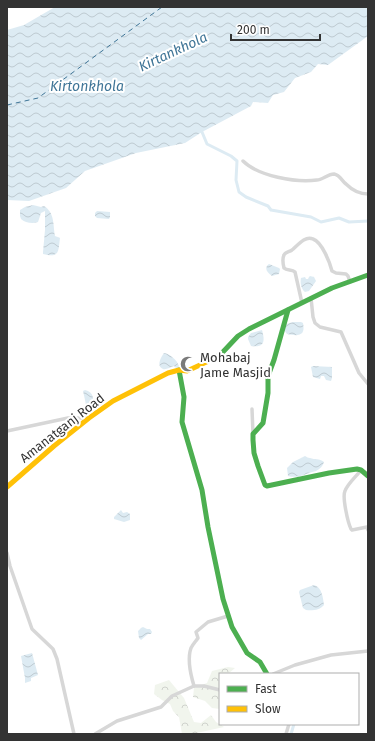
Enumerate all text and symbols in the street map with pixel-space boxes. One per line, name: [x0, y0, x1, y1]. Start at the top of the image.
scale bar: [231, 16, 320, 42]
text: 200 m: [237, 23, 270, 37]
water label: Kirtankhola: [136, 29, 210, 75]
water label: Kirtonkhola: [50, 78, 124, 95]
place label: Mohabaj Jame Masjid: [200, 350, 271, 380]
mosque icon: Mohabaj Jame Masjid: [179, 355, 197, 373]
street label: Amanatganj Road: [17, 390, 107, 466]
legend: [219, 673, 359, 725]
text: Fast: [255, 682, 277, 696]
text: Slow: [255, 702, 281, 716]

